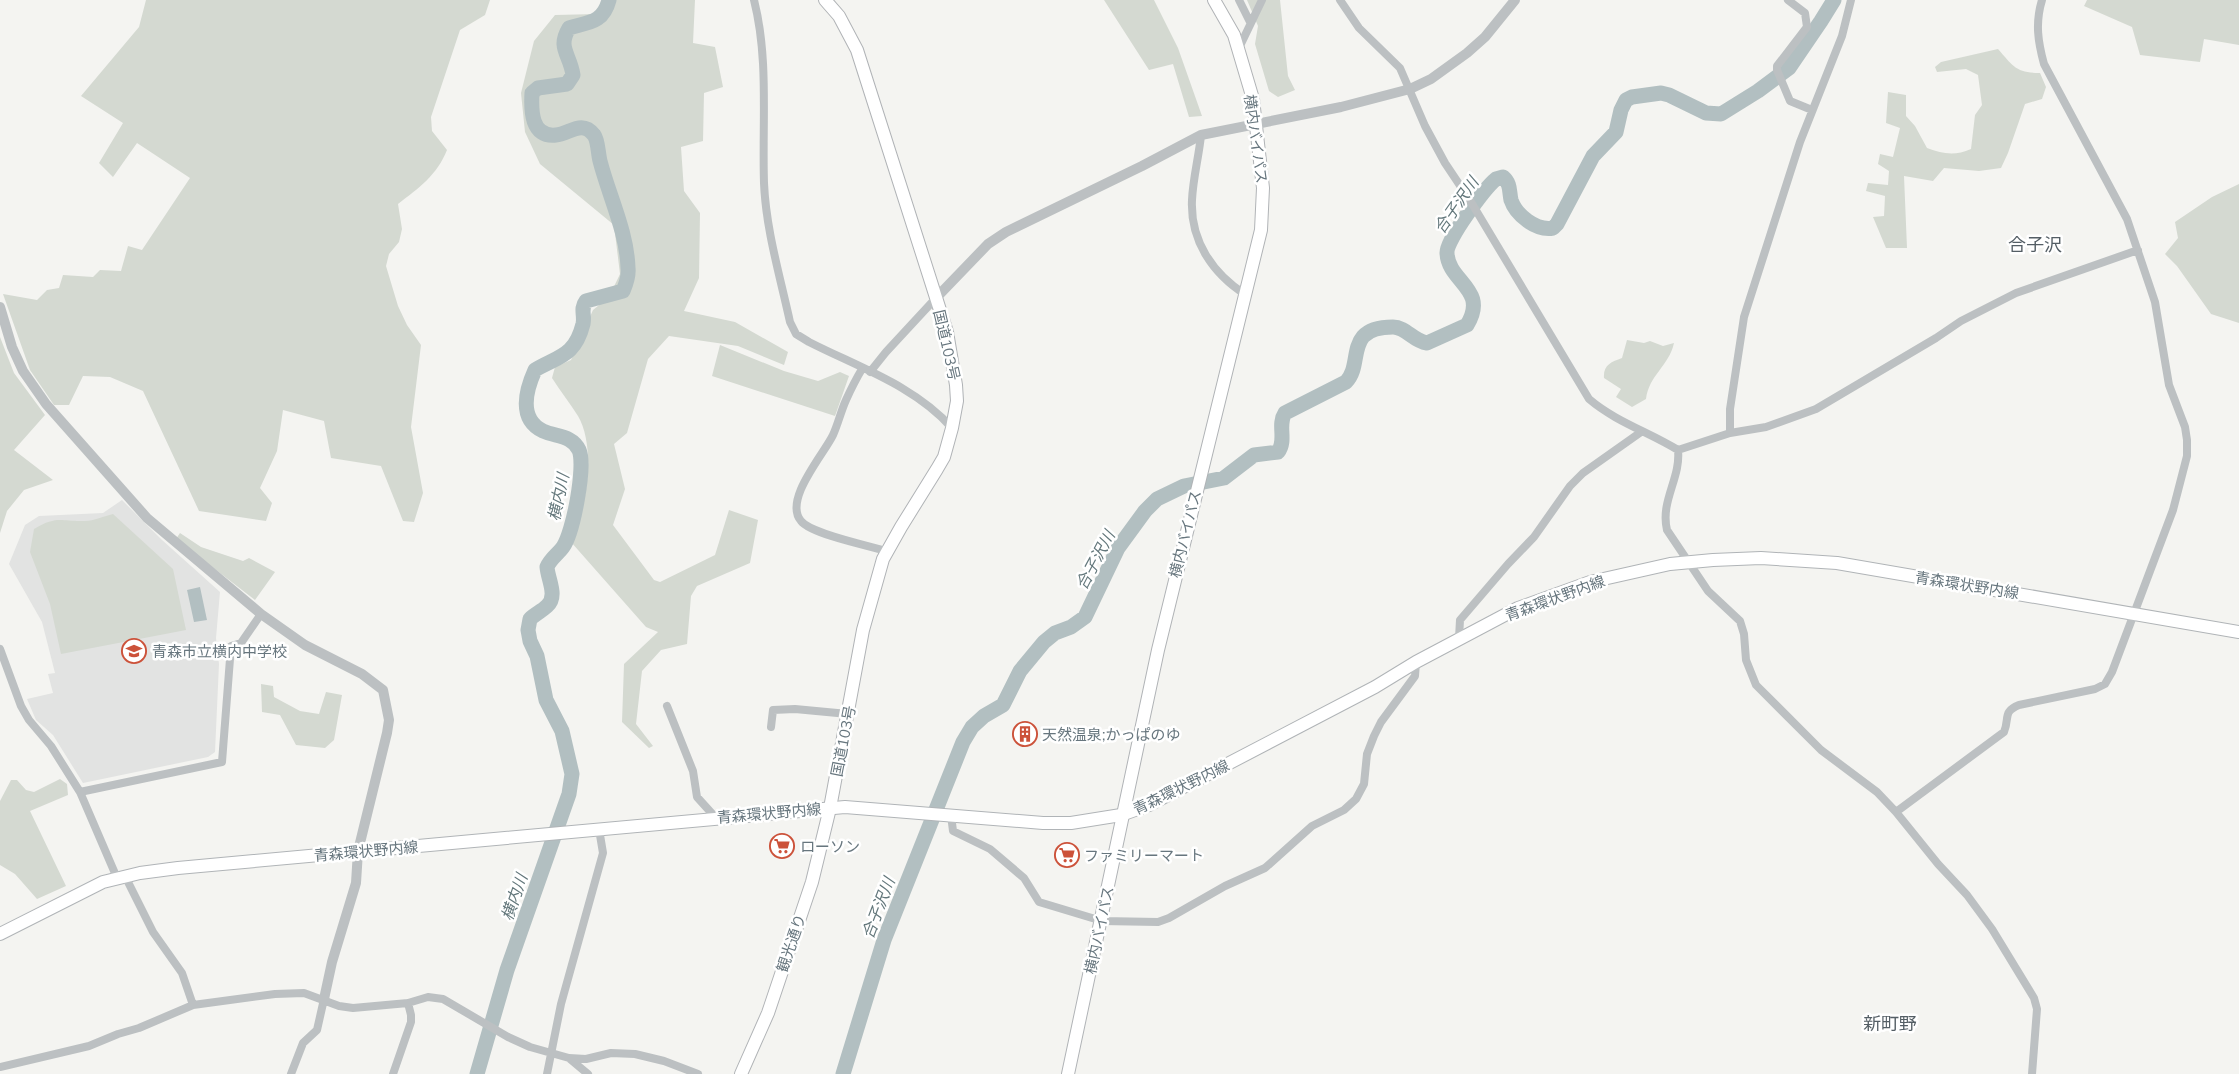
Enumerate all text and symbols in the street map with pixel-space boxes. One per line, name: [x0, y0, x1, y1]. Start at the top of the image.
street label: 横内バイパス: [1240, 93, 1272, 185]
water label: 合子沢川: [1429, 171, 1484, 237]
district label: 合子沢: [2008, 233, 2062, 256]
street label: 国道103号: [930, 308, 964, 382]
water label: 横内川: [543, 469, 573, 523]
street label: 横内バイパス: [1165, 488, 1205, 580]
water label: 合子沢川: [1071, 525, 1120, 593]
street label: 青森環状野内線: [1914, 567, 2020, 603]
street label: 青森環状野内線: [1502, 571, 1608, 625]
school or university icon: 青森市立横内中学校: [121, 638, 147, 664]
place label: 青森市立横内中学校: [152, 642, 287, 661]
street label: 国道103号: [827, 704, 859, 778]
building icon: 天然温泉;かっぱのゆ: [1012, 721, 1038, 747]
place label: 天然温泉;かっぱのゆ: [1042, 725, 1180, 744]
street label: 青森環状野内線: [1130, 755, 1232, 819]
street label: 青森環状野内線: [716, 799, 822, 827]
supermarket icon: ローソン: [769, 833, 795, 859]
street label: 青森環状野内線: [313, 837, 419, 865]
place label: ローソン: [800, 837, 860, 856]
supermarket icon: ファミリーマート: [1054, 842, 1080, 868]
place label: ファミリーマート: [1084, 846, 1204, 865]
water label: 横内川: [497, 869, 532, 923]
water label: 合子沢川: [857, 873, 900, 941]
street label: 横内バイパス: [1080, 884, 1118, 976]
street label: 観光通り: [772, 912, 810, 974]
district label: 新町野: [1863, 1012, 1917, 1035]

